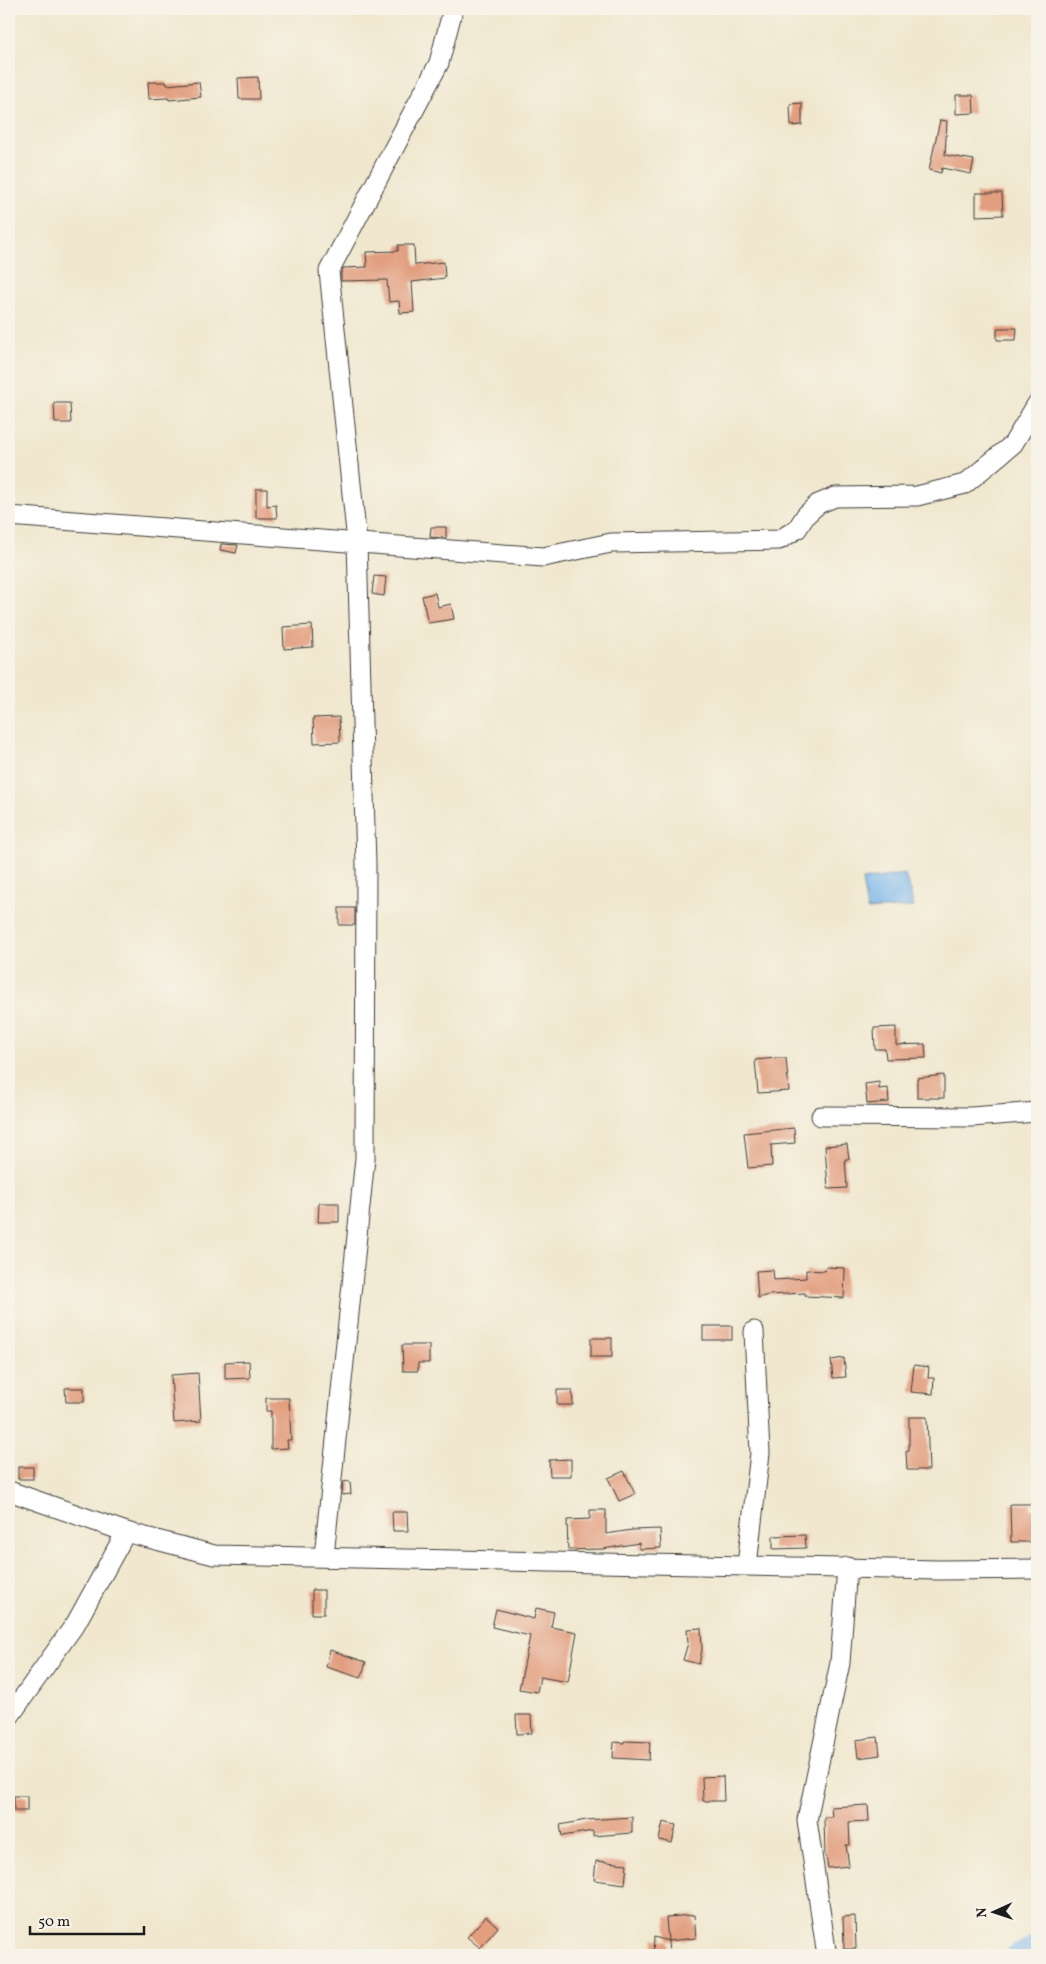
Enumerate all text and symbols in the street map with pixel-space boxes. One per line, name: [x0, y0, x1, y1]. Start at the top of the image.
north arrow: [968, 1886, 1018, 1936]
scale bar: [30, 1904, 144, 1936]
text: N: [973, 1907, 992, 1918]
text: 50 m: [38, 1912, 70, 1933]

